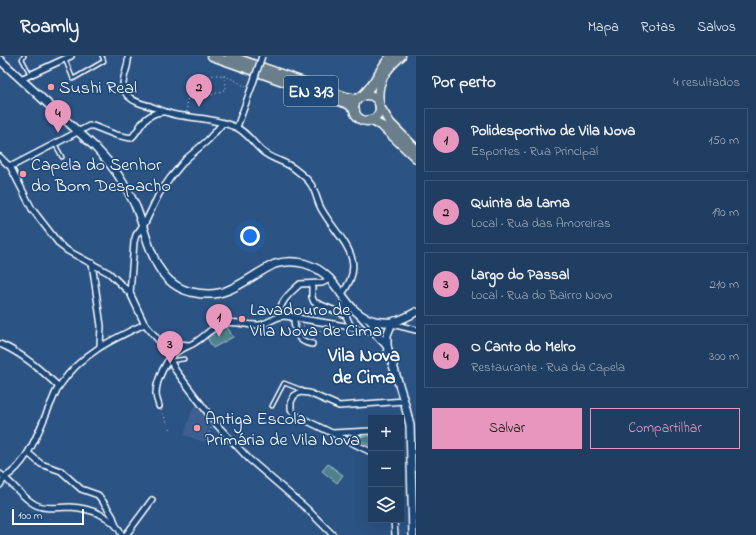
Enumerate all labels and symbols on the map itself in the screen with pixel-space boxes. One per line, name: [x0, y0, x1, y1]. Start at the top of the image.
pin: 2: [186, 74, 212, 107]
place label: Sushi Real: [59, 76, 137, 102]
road number: EN 313: [284, 76, 338, 106]
marker: Sushi Real: [46, 82, 56, 92]
pin: 4: [45, 100, 71, 133]
place label: Capela do Senhor do Bom Despacho: [31, 153, 171, 200]
marker: Capela do Senhor do Bom Despacho: [18, 169, 28, 179]
your location: [240, 226, 260, 246]
place label: Lavadouro de Vila Nova de Cima: [249, 298, 382, 345]
pin: 1: [206, 304, 232, 337]
marker: Lavadouro de Vila Nova de Cima: [237, 314, 247, 324]
pin: 3: [157, 331, 183, 364]
district label: Vila Nova de Cima: [327, 343, 400, 392]
place label: Antiga Escola Primária de Vila Nova: [205, 407, 360, 454]
marker: Antiga Escola Primária de Vila Nova: [192, 423, 202, 433]
scale bar: [12, 507, 84, 526]

